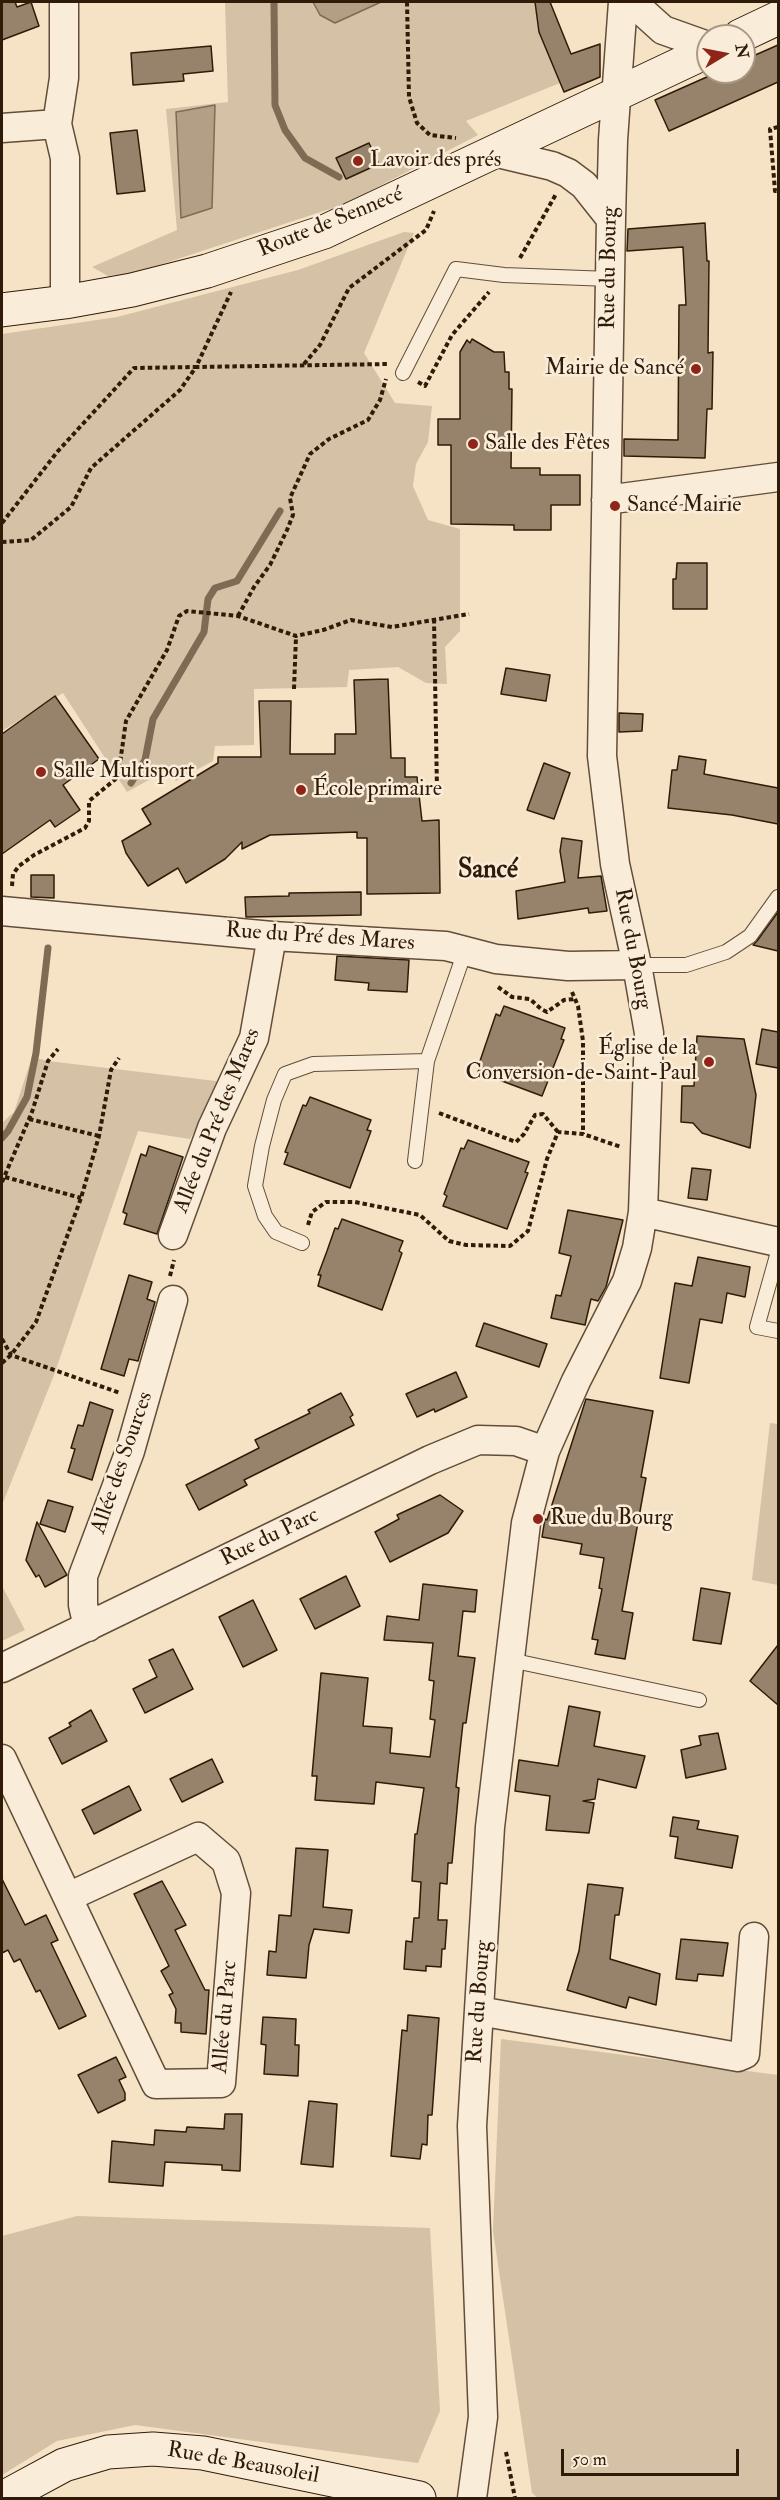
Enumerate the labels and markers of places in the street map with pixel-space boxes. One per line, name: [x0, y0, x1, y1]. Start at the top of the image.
place label: Lavoir des prés: [370, 148, 501, 174]
marker: Lavoir des prés: [351, 154, 365, 168]
place label: Mairie de Sancé: [545, 356, 684, 382]
marker: Mairie de Sancé: [689, 362, 703, 376]
place label: Salle des Fêtes: [485, 431, 610, 457]
marker: Salle des Fêtes: [466, 437, 480, 451]
place label: Sancé Mairie: [627, 493, 741, 519]
marker: Sancé Mairie: [608, 499, 622, 513]
place label: Salle Multisport: [53, 759, 195, 785]
marker: Salle Multisport: [34, 765, 48, 779]
place label: École primaire: [313, 777, 442, 803]
marker: École primaire: [294, 783, 308, 797]
place label: Église de la Conversion-de-Saint-Paul: [466, 1036, 697, 1088]
marker: Église de la Conversion-de-Saint-Paul: [702, 1055, 716, 1069]
place label: Rue du Bourg: [550, 1506, 673, 1532]
marker: Rue du Bourg: [531, 1512, 545, 1526]

